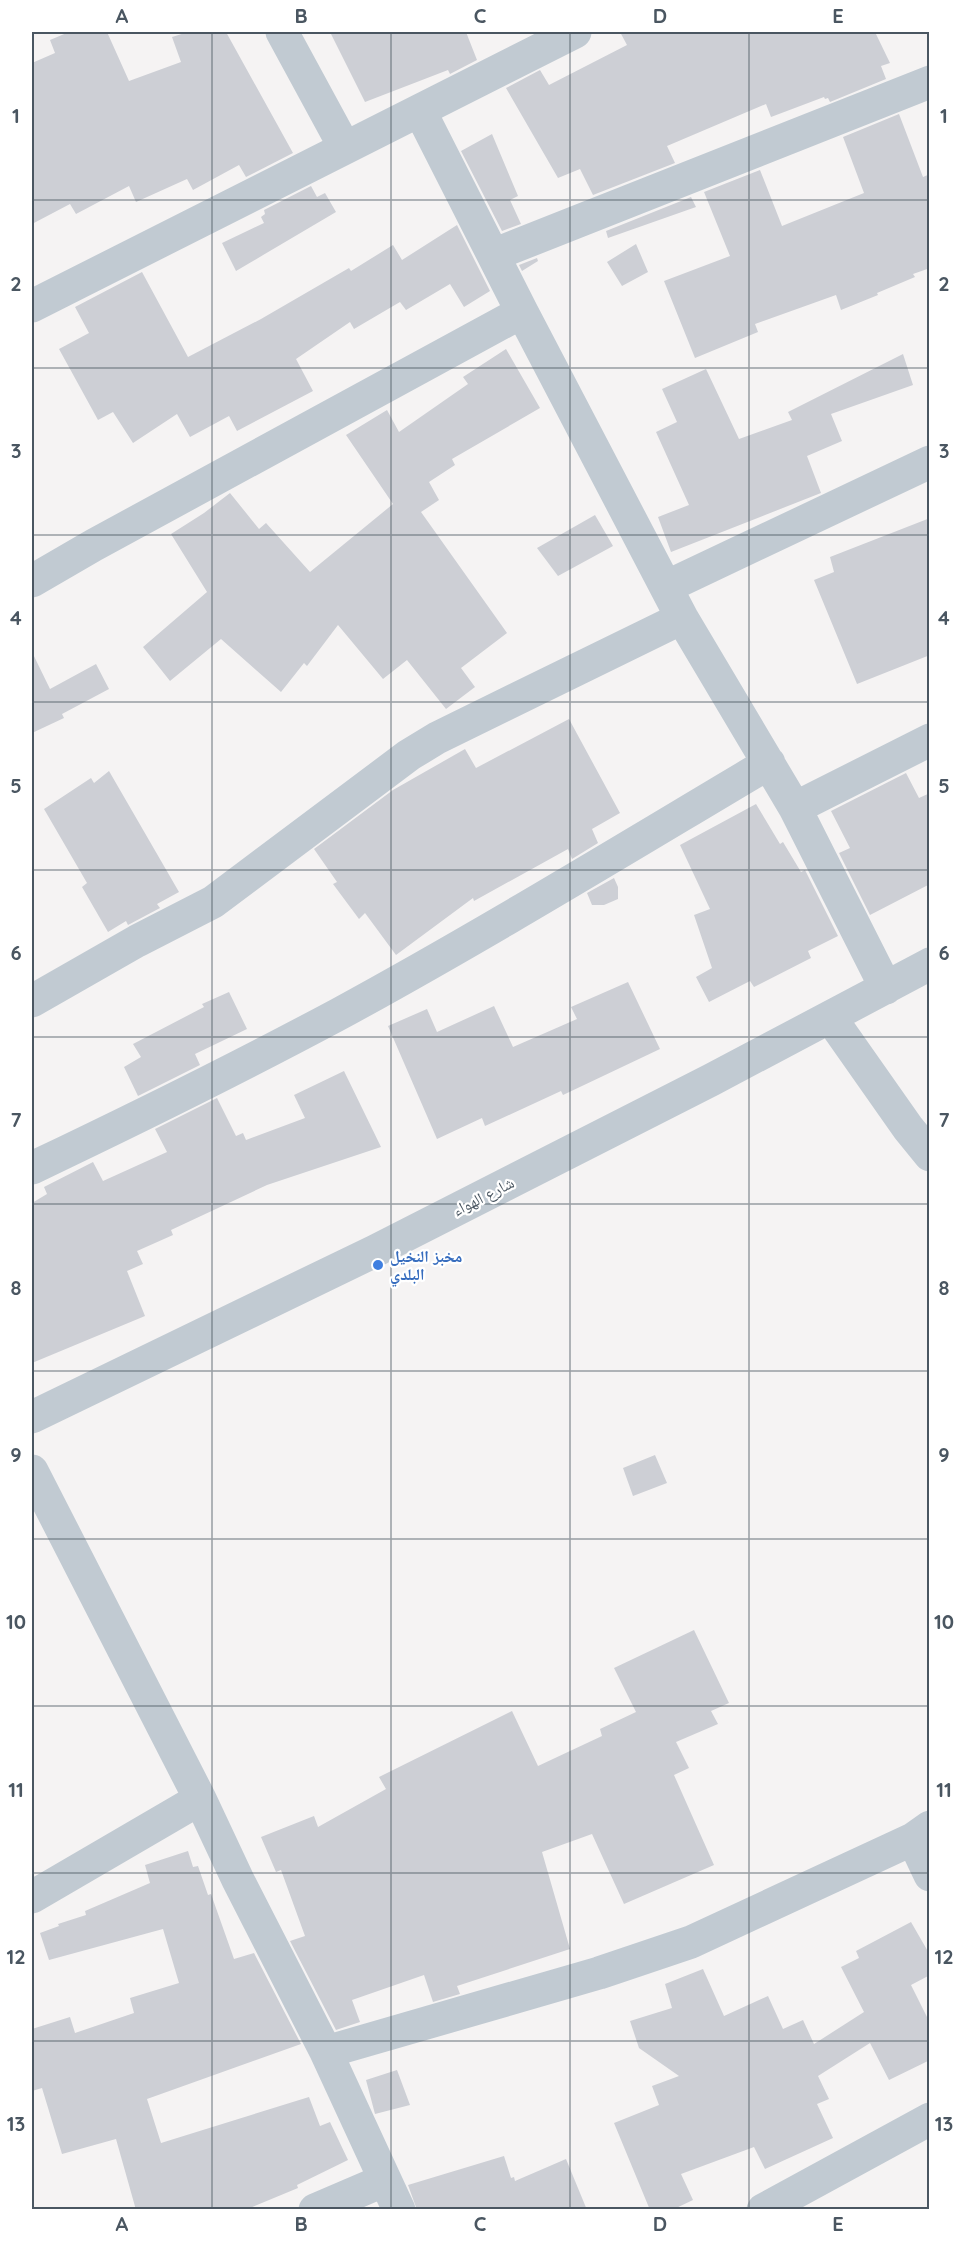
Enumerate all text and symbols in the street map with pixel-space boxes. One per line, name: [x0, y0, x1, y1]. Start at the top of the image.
text: A: [116, 3, 129, 28]
text: B: [294, 3, 308, 28]
text: C: [474, 3, 487, 28]
text: D: [653, 3, 667, 28]
text: E: [832, 3, 844, 28]
text: 1: [12, 103, 20, 128]
text: 1: [940, 103, 948, 128]
text: 2: [10, 271, 22, 296]
text: 2: [938, 271, 950, 296]
text: 3: [11, 438, 21, 463]
text: 3: [939, 438, 949, 463]
text: 4: [10, 605, 22, 630]
text: 4: [938, 605, 950, 630]
text: 5: [10, 773, 22, 798]
text: 5: [938, 773, 950, 798]
text: 6: [10, 940, 22, 965]
text: 6: [938, 940, 950, 965]
text: 7: [11, 1107, 22, 1132]
text: 7: [939, 1107, 950, 1132]
street label: شارع الهواء: [449, 1172, 518, 1221]
place label: مخبز النخيل البلدي: [390, 1246, 462, 1287]
marker: مخبز النخيل البلدي: [371, 1258, 385, 1272]
text: 8: [11, 1275, 22, 1300]
text: 8: [939, 1275, 950, 1300]
text: 9: [10, 1442, 22, 1467]
text: 9: [938, 1442, 950, 1467]
text: 10: [6, 1609, 26, 1634]
text: 10: [934, 1609, 954, 1634]
text: 11: [8, 1777, 24, 1802]
text: 11: [936, 1777, 952, 1802]
text: 12: [6, 1944, 26, 1969]
text: 12: [934, 1944, 954, 1969]
text: 13: [7, 2111, 25, 2136]
text: 13: [935, 2111, 953, 2136]
text: A: [116, 2211, 129, 2236]
text: B: [294, 2211, 308, 2236]
text: C: [474, 2211, 487, 2236]
text: D: [653, 2211, 667, 2236]
text: E: [832, 2211, 844, 2236]

